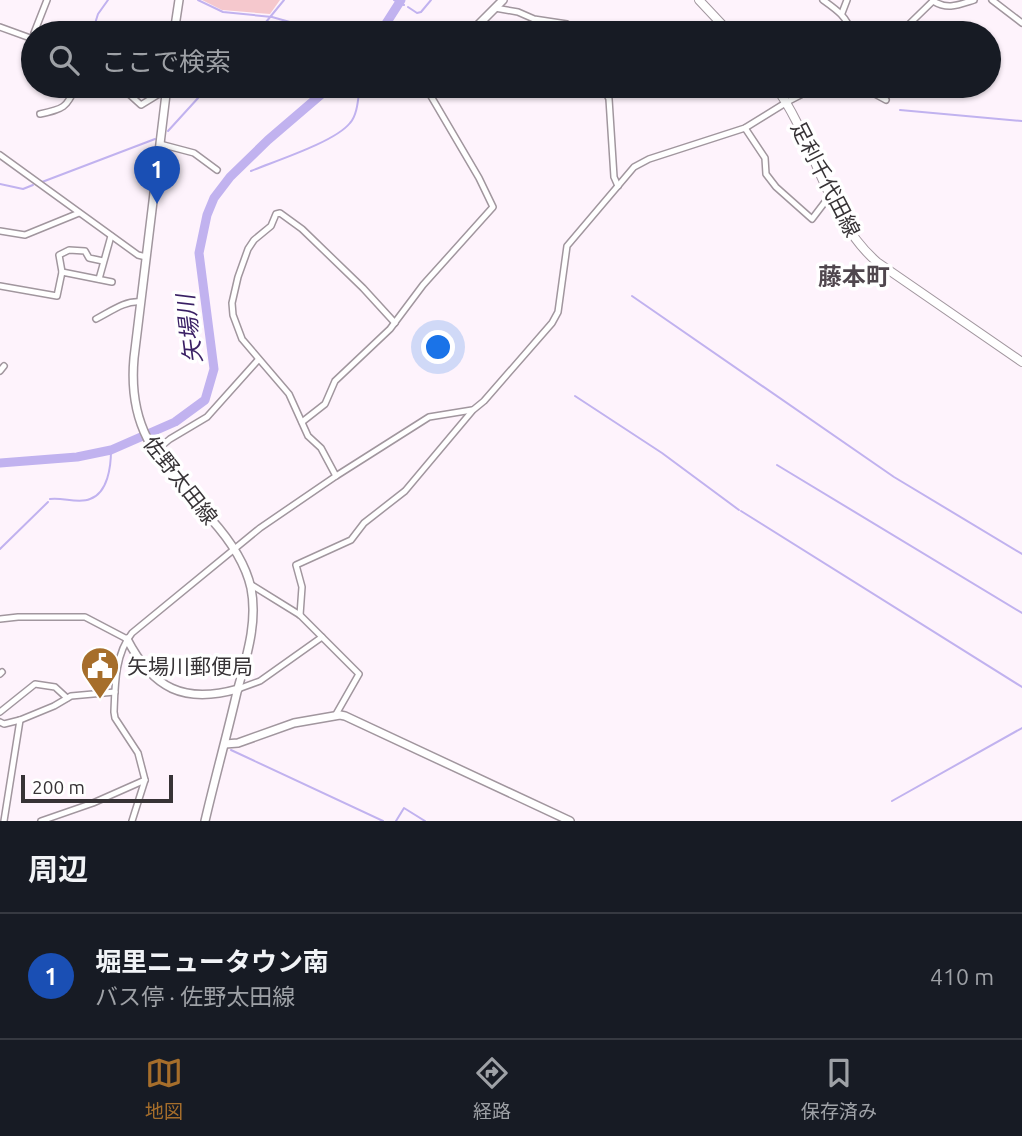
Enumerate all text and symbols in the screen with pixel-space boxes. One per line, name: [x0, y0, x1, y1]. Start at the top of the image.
search box: [21, 21, 1001, 98]
icon: search: [45, 41, 83, 79]
text: ここで検索: [101, 47, 231, 76]
street label: 足利千代田線: [787, 117, 865, 241]
pin: 1: [134, 146, 180, 204]
district label: 藤本町: [818, 263, 890, 290]
water label: 矢場川: [172, 290, 206, 365]
your location: [421, 330, 455, 364]
street label: 佐野太田線: [139, 431, 223, 529]
public building icon: 矢場川郵便局: [79, 645, 121, 700]
place label: 矢場川郵便局: [127, 654, 253, 678]
scale bar: [21, 772, 173, 804]
text: 200 m: [32, 776, 85, 798]
text: 周辺: [28, 852, 88, 886]
text: 堀里ニュータウン南: [95, 947, 329, 976]
text: 1: [45, 964, 57, 989]
text: 410 m: [930, 964, 994, 989]
text: バス停 · 佐野太田線: [95, 984, 295, 1009]
tab: 地図: [145, 1054, 183, 1123]
tab: 経路: [473, 1054, 511, 1123]
tab: 保存済み: [801, 1054, 877, 1123]

